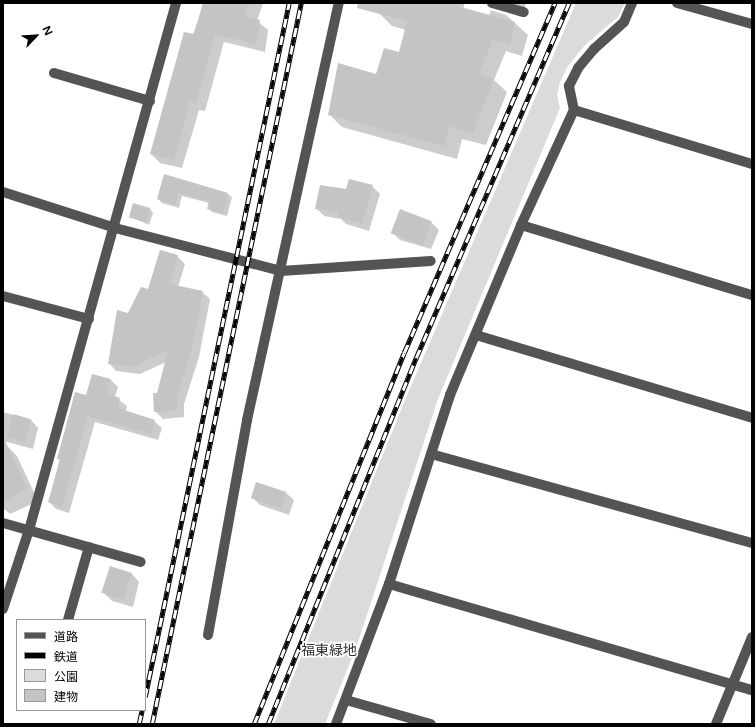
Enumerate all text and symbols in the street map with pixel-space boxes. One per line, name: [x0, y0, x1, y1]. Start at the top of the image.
north arrow: [16, 16, 56, 56]
text: N: [40, 24, 55, 37]
legend: [16, 619, 146, 711]
text: 道路: [54, 630, 78, 644]
park label: 福東緑地: [301, 643, 357, 659]
text: 鉄道: [54, 650, 78, 664]
text: 公園: [54, 670, 78, 684]
text: 建物: [54, 690, 78, 704]

